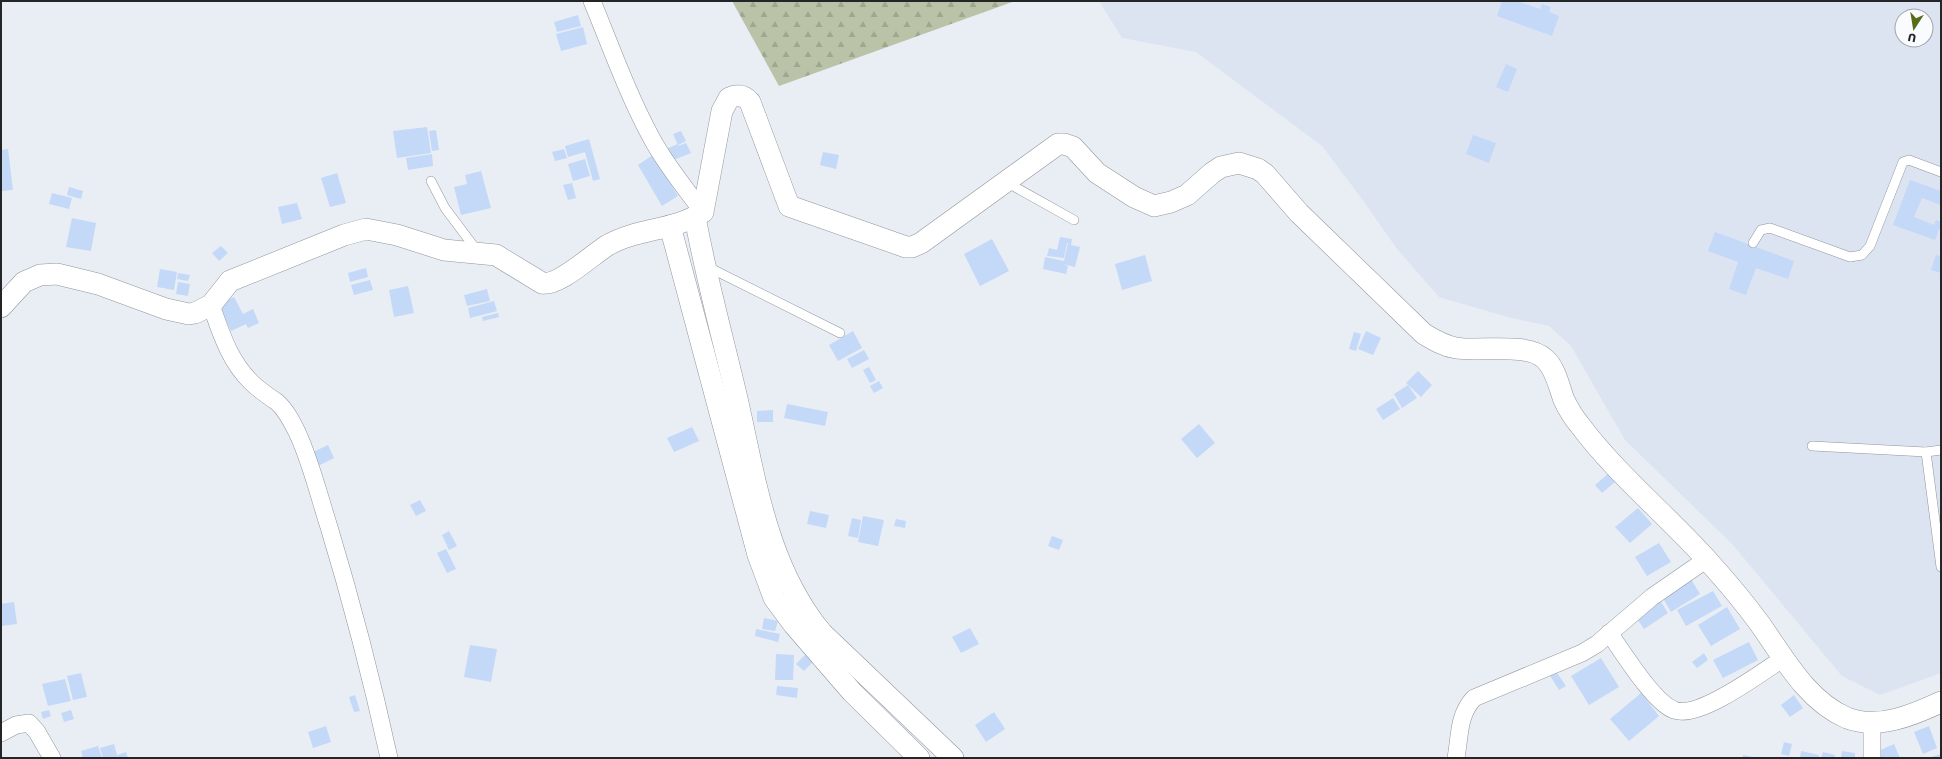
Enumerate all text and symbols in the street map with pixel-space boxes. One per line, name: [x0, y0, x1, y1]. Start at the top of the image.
north arrow: [1894, 8, 1934, 48]
text: U: [1907, 31, 1917, 45]

